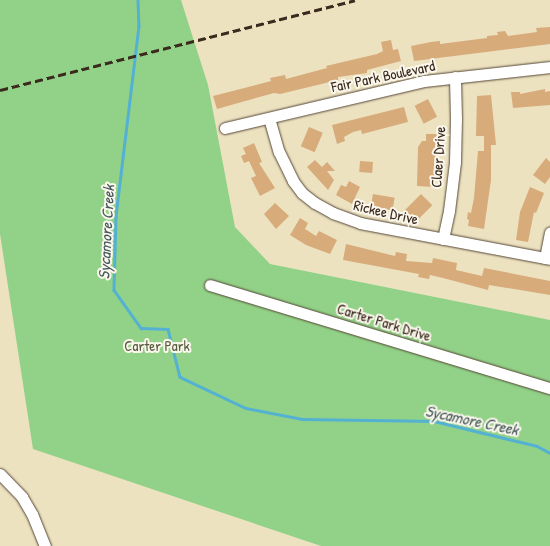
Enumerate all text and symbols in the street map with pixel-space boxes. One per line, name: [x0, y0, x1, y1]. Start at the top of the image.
street label: Fair Park Boulevard: [329, 56, 437, 96]
street label: Claer Drive: [427, 126, 449, 188]
water label: Sycamore Creek: [94, 184, 118, 280]
street label: Rickee Drive: [352, 196, 420, 228]
street label: Carter Park Drive: [335, 299, 433, 345]
park label: Carter Park: [124, 337, 190, 355]
water label: Sycamore Creek: [424, 401, 520, 439]

